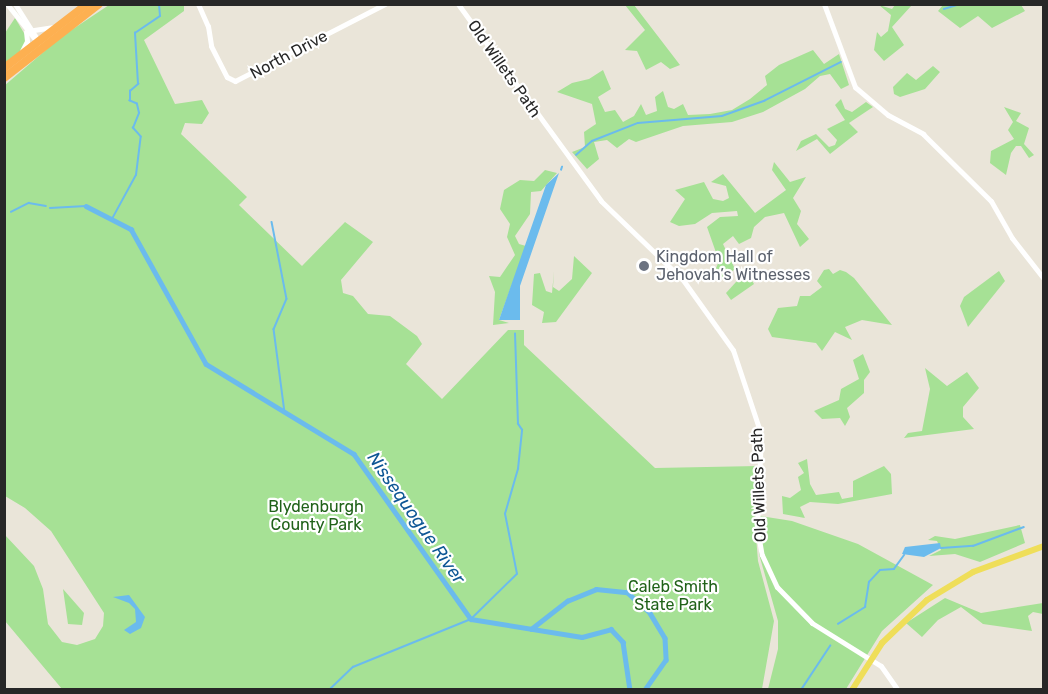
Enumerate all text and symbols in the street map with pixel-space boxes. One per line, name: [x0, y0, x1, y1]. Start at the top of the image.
street label: Old Willets Path: [463, 16, 545, 122]
street label: North Drive: [247, 27, 331, 83]
place label: Kingdom Hall of Jehovah’s Witnesses: [656, 247, 811, 285]
marker: Kingdom Hall of Jehovah’s Witnesses: [637, 259, 651, 273]
street label: Old Willets Path: [747, 427, 771, 543]
water label: Nissequogue River: [362, 448, 470, 588]
park label: Blydenburgh County Park: [268, 497, 364, 535]
park label: Caleb Smith State Park: [628, 577, 718, 615]

